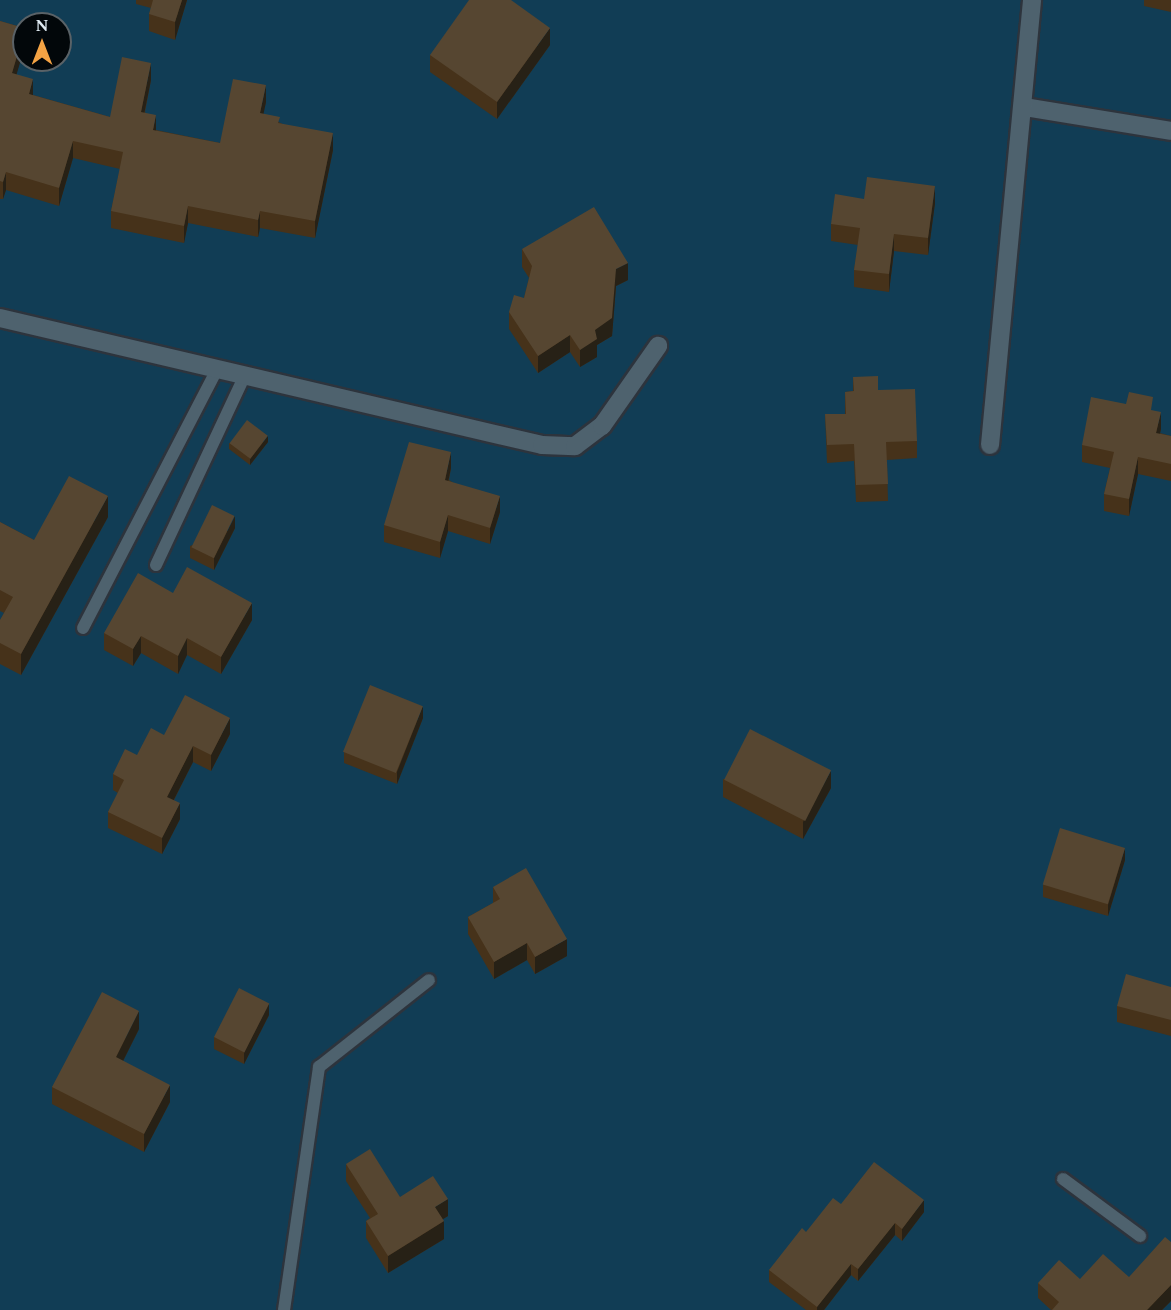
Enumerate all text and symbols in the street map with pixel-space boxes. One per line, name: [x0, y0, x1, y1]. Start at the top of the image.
north arrow: [12, 12, 72, 72]
text: N: [35, 14, 49, 38]

